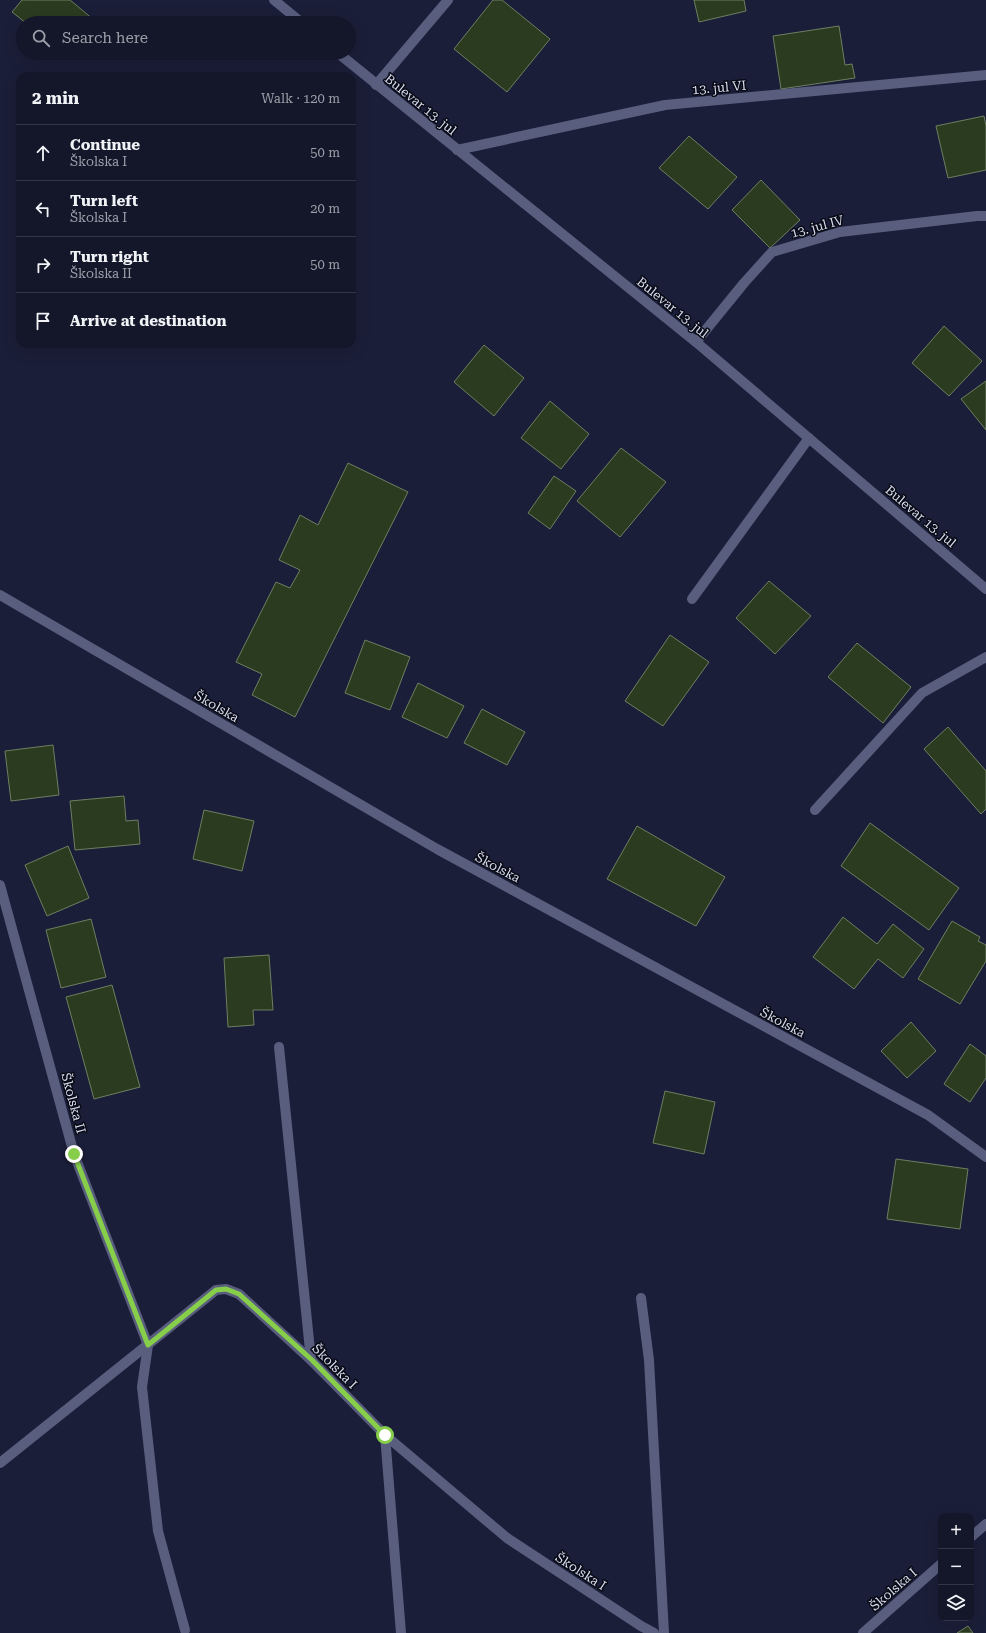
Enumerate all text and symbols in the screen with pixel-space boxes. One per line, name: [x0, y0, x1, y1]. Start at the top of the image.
search box: [16, 16, 356, 60]
icon: search: [30, 27, 52, 49]
text: Search here: [62, 29, 148, 47]
street label: Bulevar 13. jul: [382, 71, 460, 138]
street label: 13. jul VI: [691, 78, 747, 97]
text: 2 min: [32, 88, 79, 108]
text: Walk · 120 m: [261, 91, 340, 106]
text: Continue: [70, 136, 140, 154]
icon: ahead: [32, 142, 54, 164]
text: 50 m: [310, 145, 340, 160]
text: Školska I: [70, 154, 127, 169]
text: Turn left: [70, 192, 138, 210]
icon: left: [32, 198, 54, 220]
text: 20 m: [310, 201, 340, 216]
text: Školska I: [70, 210, 127, 225]
street label: 13. jul IV: [789, 212, 845, 241]
text: Turn right: [70, 248, 149, 266]
icon: right: [32, 254, 54, 276]
text: 50 m: [310, 257, 340, 272]
text: Školska II: [70, 266, 132, 281]
street label: Bulevar 13. jul: [634, 274, 712, 341]
icon: arrive: [32, 310, 54, 332]
text: Arrive at destination: [70, 312, 226, 330]
street label: Bulevar 13. jul: [882, 482, 959, 550]
street label: Školska: [192, 687, 242, 725]
street label: Školska: [473, 848, 523, 886]
street label: Školska: [758, 1003, 808, 1041]
street label: Školska II: [58, 1071, 90, 1135]
route end: [65, 1145, 83, 1163]
street label: Školska I: [309, 1340, 361, 1392]
route start: [376, 1426, 394, 1444]
map controls: [938, 1513, 974, 1621]
button: +: [938, 1513, 974, 1549]
street label: Školska I: [553, 1549, 609, 1593]
button: −: [938, 1549, 974, 1585]
street label: Školska I: [866, 1564, 920, 1614]
button: layers: [938, 1585, 974, 1621]

